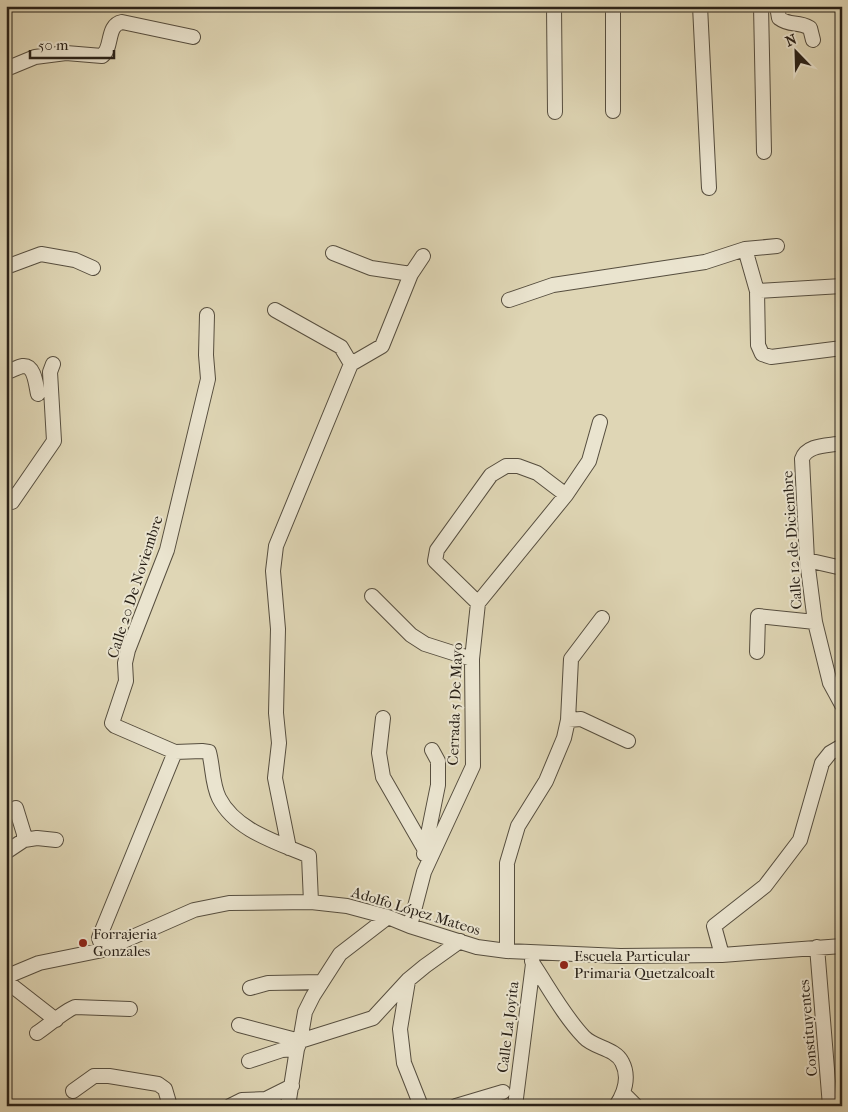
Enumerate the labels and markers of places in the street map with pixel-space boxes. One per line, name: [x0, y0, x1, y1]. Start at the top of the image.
place label: Forrajeria Gonzales: [93, 925, 158, 960]
marker: Forrajeria Gonzales: [77, 937, 89, 949]
place label: Escuela Particular Primaria Quetzalcoalt: [574, 947, 716, 982]
marker: Escuela Particular Primaria Quetzalcoalt: [558, 959, 570, 971]

